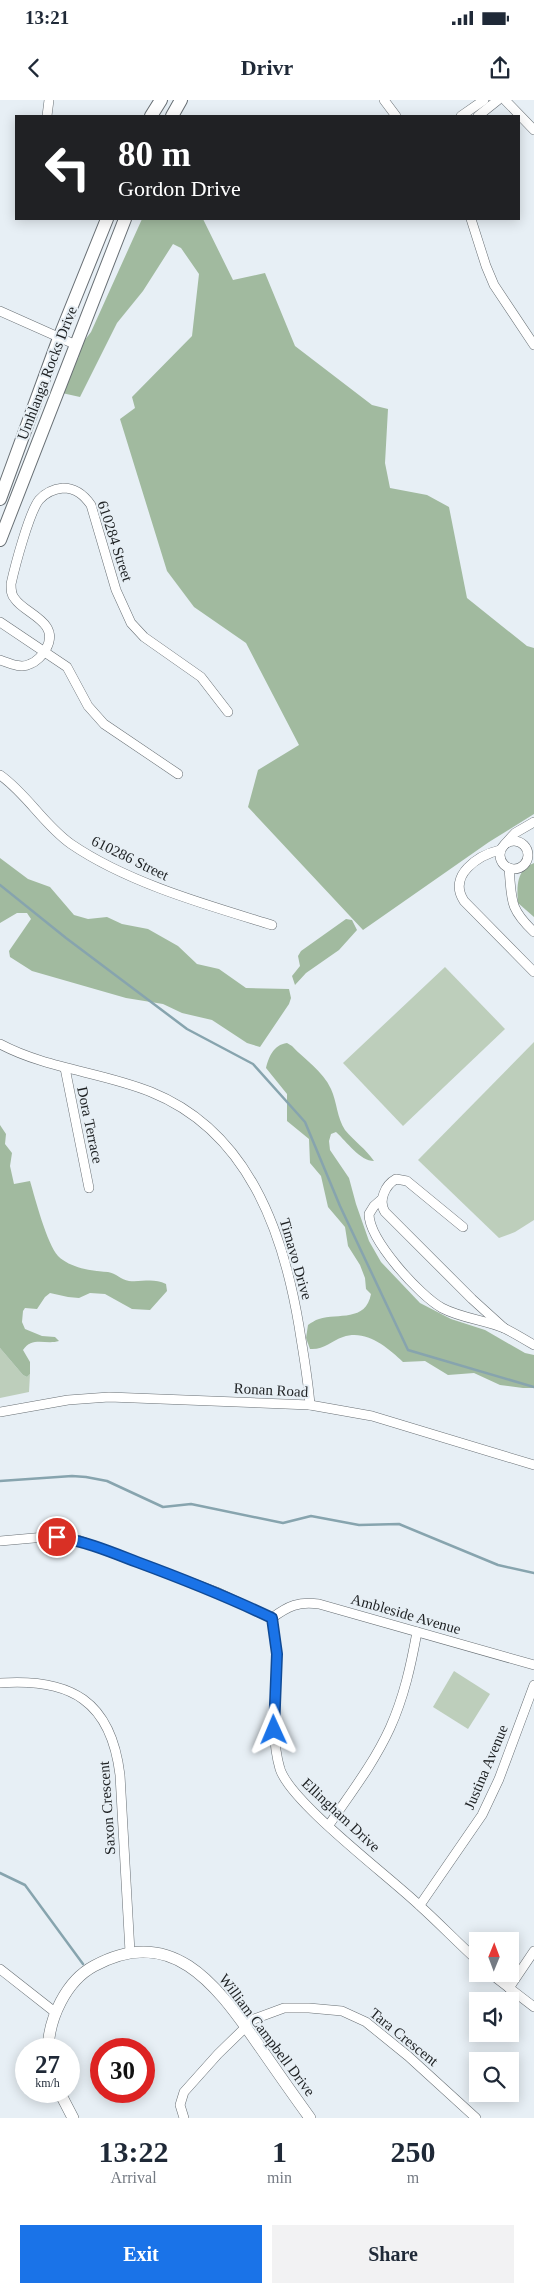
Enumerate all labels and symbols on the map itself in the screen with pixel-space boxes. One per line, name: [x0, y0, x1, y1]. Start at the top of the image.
street label: Umhlanga Rocks Drive: [14, 304, 80, 442]
street label: 610284 Street: [94, 499, 136, 584]
street label: 610286 Street: [89, 832, 172, 884]
street label: Dora Terrace: [74, 1085, 106, 1165]
street label: Timavo Drive: [277, 1216, 315, 1302]
street label: Ronan Road: [233, 1380, 309, 1400]
pin: [36, 1516, 78, 1558]
street label: Ambleside Avenue: [349, 1591, 463, 1637]
position arrow: [247, 1703, 299, 1755]
street label: Justina Avenue: [461, 1722, 511, 1812]
street label: Saxon Crescent: [96, 1760, 118, 1855]
street label: Ellingham Drive: [299, 1775, 383, 1855]
north arrow: [469, 1932, 519, 1982]
street label: William Campbell Drive: [216, 1971, 318, 2099]
street label: Tara Crescent: [367, 2005, 442, 2070]
speed limit sign: 30: [90, 2038, 155, 2103]

